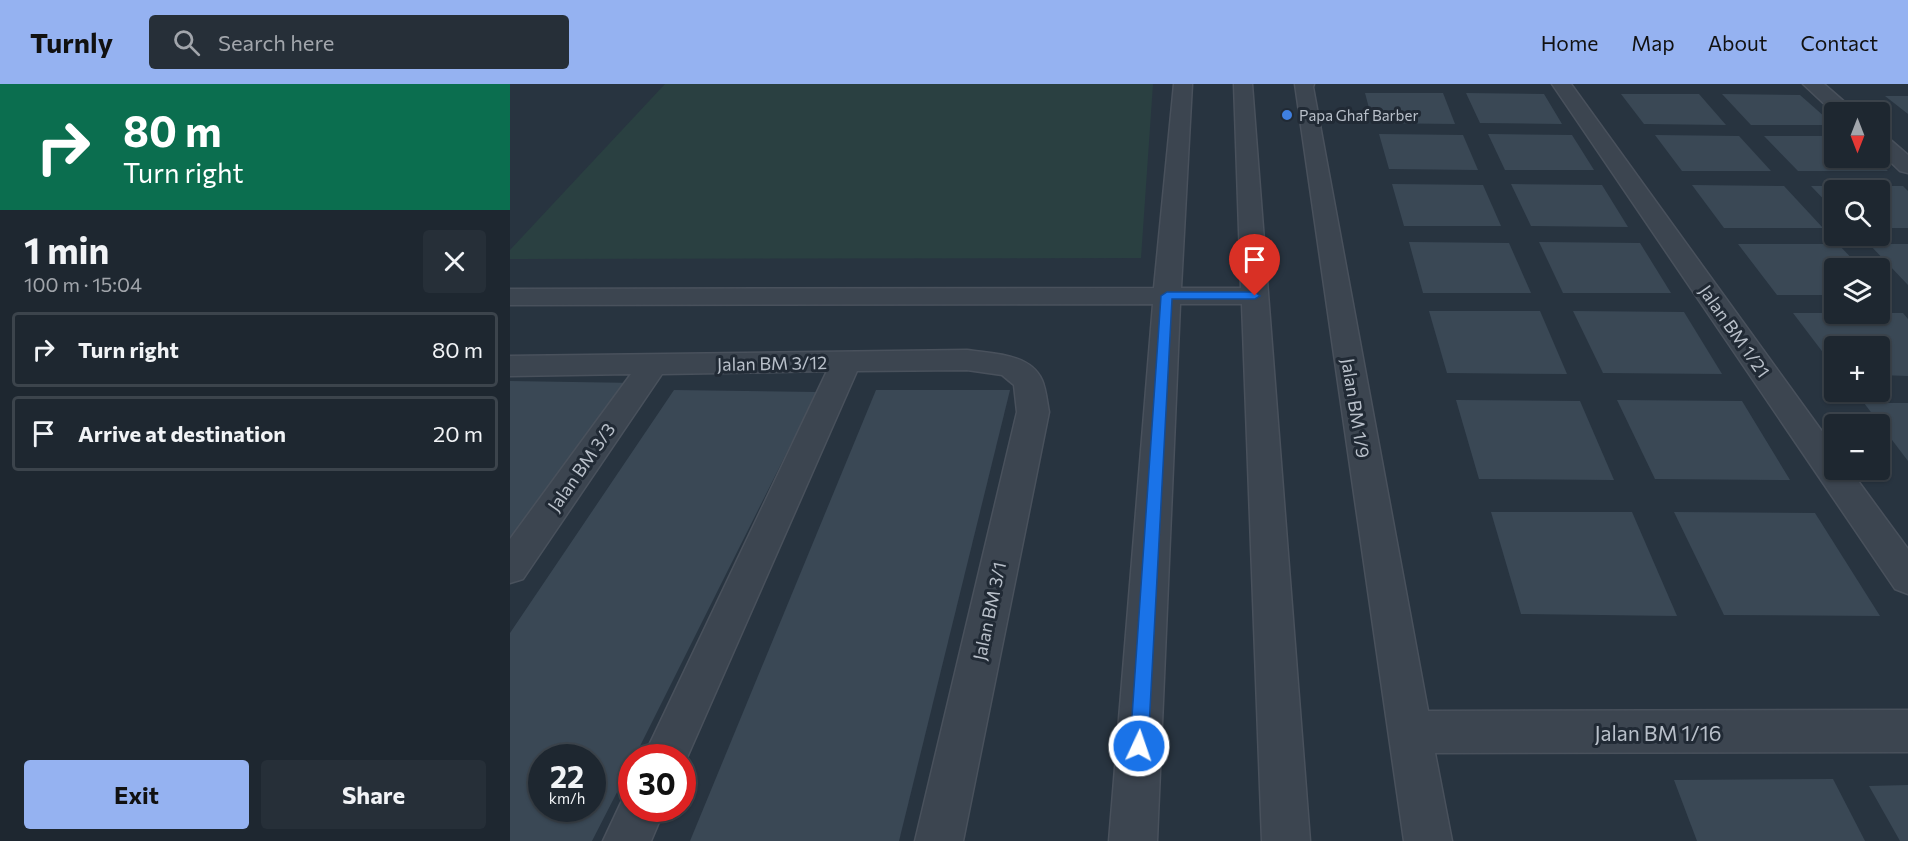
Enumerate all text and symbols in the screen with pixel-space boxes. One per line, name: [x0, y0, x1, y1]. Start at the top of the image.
search box: [149, 15, 569, 69]
text: Turnly: [30, 25, 113, 59]
icon: search: [170, 26, 203, 59]
text: Search here: [218, 29, 334, 56]
text: Home: [1541, 30, 1598, 55]
text: Map: [1631, 30, 1675, 55]
text: About: [1708, 30, 1767, 55]
text: Contact: [1800, 30, 1878, 55]
north arrow: [1824, 102, 1890, 168]
map controls: [1824, 102, 1890, 480]
text: 80 m: [123, 104, 222, 156]
place label: Papa Ghaf Barber: [1299, 106, 1418, 124]
icon: right: [24, 108, 102, 186]
marker: Papa Ghaf Barber: [1280, 108, 1294, 122]
text: Turn right: [123, 156, 243, 189]
button: search: [1824, 180, 1890, 246]
text: 1 min: [24, 227, 109, 271]
button: close: [423, 230, 486, 293]
pin: [1229, 234, 1280, 296]
icon: arrive: [1238, 243, 1271, 276]
button: layers: [1824, 258, 1890, 324]
text: 100 m · 15:04: [24, 272, 142, 296]
street label: Jalan BM 1/21: [1695, 280, 1775, 382]
icon: right: [27, 333, 60, 366]
text: Turn right: [78, 336, 179, 363]
text: 80 m: [432, 336, 483, 363]
button: +: [1824, 336, 1890, 402]
street label: Jalan BM 3/12: [717, 351, 827, 375]
street label: Jalan BM 1/9: [1337, 356, 1375, 460]
button: −: [1824, 414, 1890, 480]
icon: arrive: [27, 417, 60, 450]
street label: Jalan BM 3/3: [542, 419, 620, 515]
text: Arrive at destination: [78, 420, 286, 447]
text: 20 m: [433, 420, 483, 447]
street label: Jalan BM 3/1: [968, 560, 1010, 662]
position arrow: [1107, 714, 1171, 778]
street label: Jalan BM 1/16: [1594, 720, 1722, 745]
speed limit sign: 30: [618, 744, 696, 822]
text: 22: [550, 757, 584, 794]
button: Exit: [24, 760, 249, 829]
button: Share: [261, 760, 486, 829]
text: km/h: [549, 789, 585, 807]

